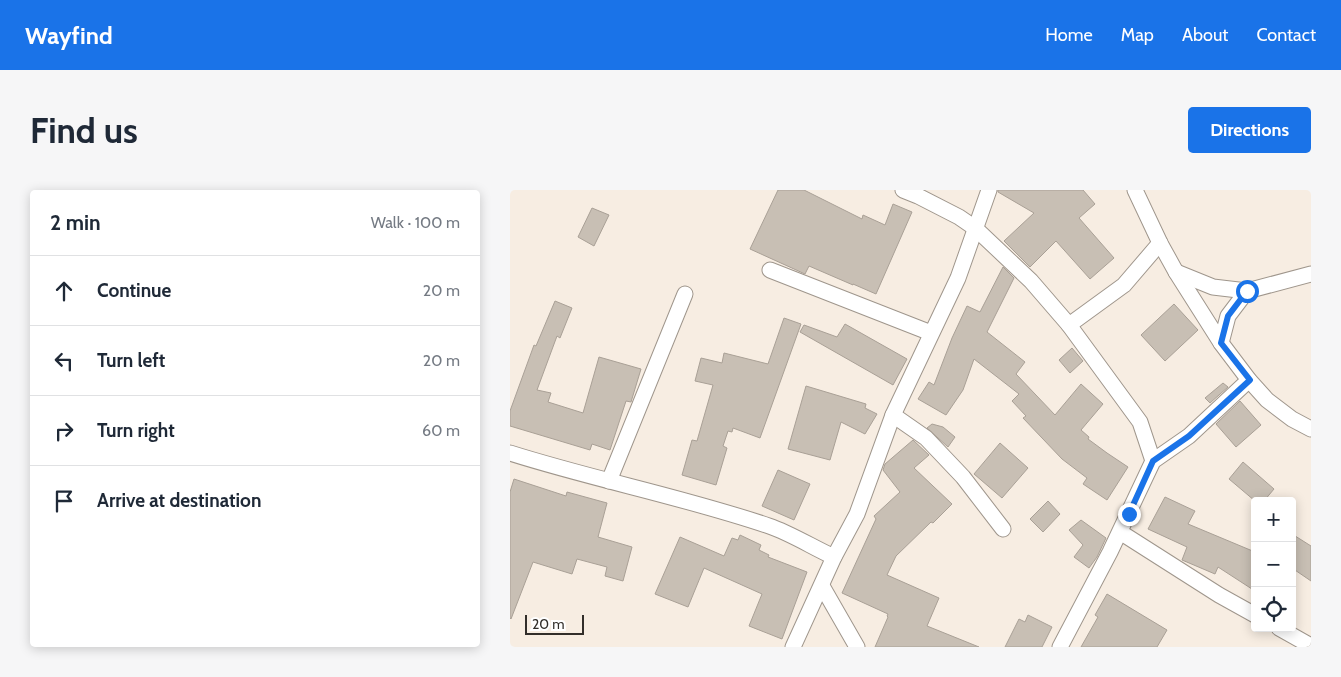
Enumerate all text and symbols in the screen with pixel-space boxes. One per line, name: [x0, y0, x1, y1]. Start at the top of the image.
text: Wayfind: [25, 21, 113, 50]
text: Home: [1045, 24, 1093, 46]
text: Map: [1121, 24, 1154, 46]
text: About: [1182, 24, 1228, 46]
text: Contact: [1256, 24, 1316, 46]
button: Directions: [1188, 107, 1311, 153]
text: Find us: [30, 109, 138, 152]
text: 2 min: [50, 210, 101, 235]
text: Walk · 100 m: [371, 213, 460, 232]
icon: ahead: [50, 277, 78, 305]
text: Continue: [97, 279, 171, 302]
route start: [1236, 280, 1259, 303]
text: 20 m: [423, 281, 460, 300]
icon: left: [50, 347, 78, 375]
text: Turn left: [97, 349, 165, 372]
text: 20 m: [423, 351, 460, 370]
icon: right: [50, 417, 78, 445]
text: Turn right: [97, 419, 175, 442]
text: 60 m: [422, 421, 460, 440]
icon: arrive: [50, 487, 78, 515]
text: Arrive at destination: [97, 489, 261, 512]
map controls: [1251, 497, 1296, 632]
button: +: [1251, 497, 1296, 542]
route end: [1118, 503, 1141, 526]
button: −: [1251, 542, 1296, 587]
button: locate: [1251, 587, 1296, 632]
scale bar: [525, 612, 584, 635]
text: 20 m: [532, 615, 565, 633]

